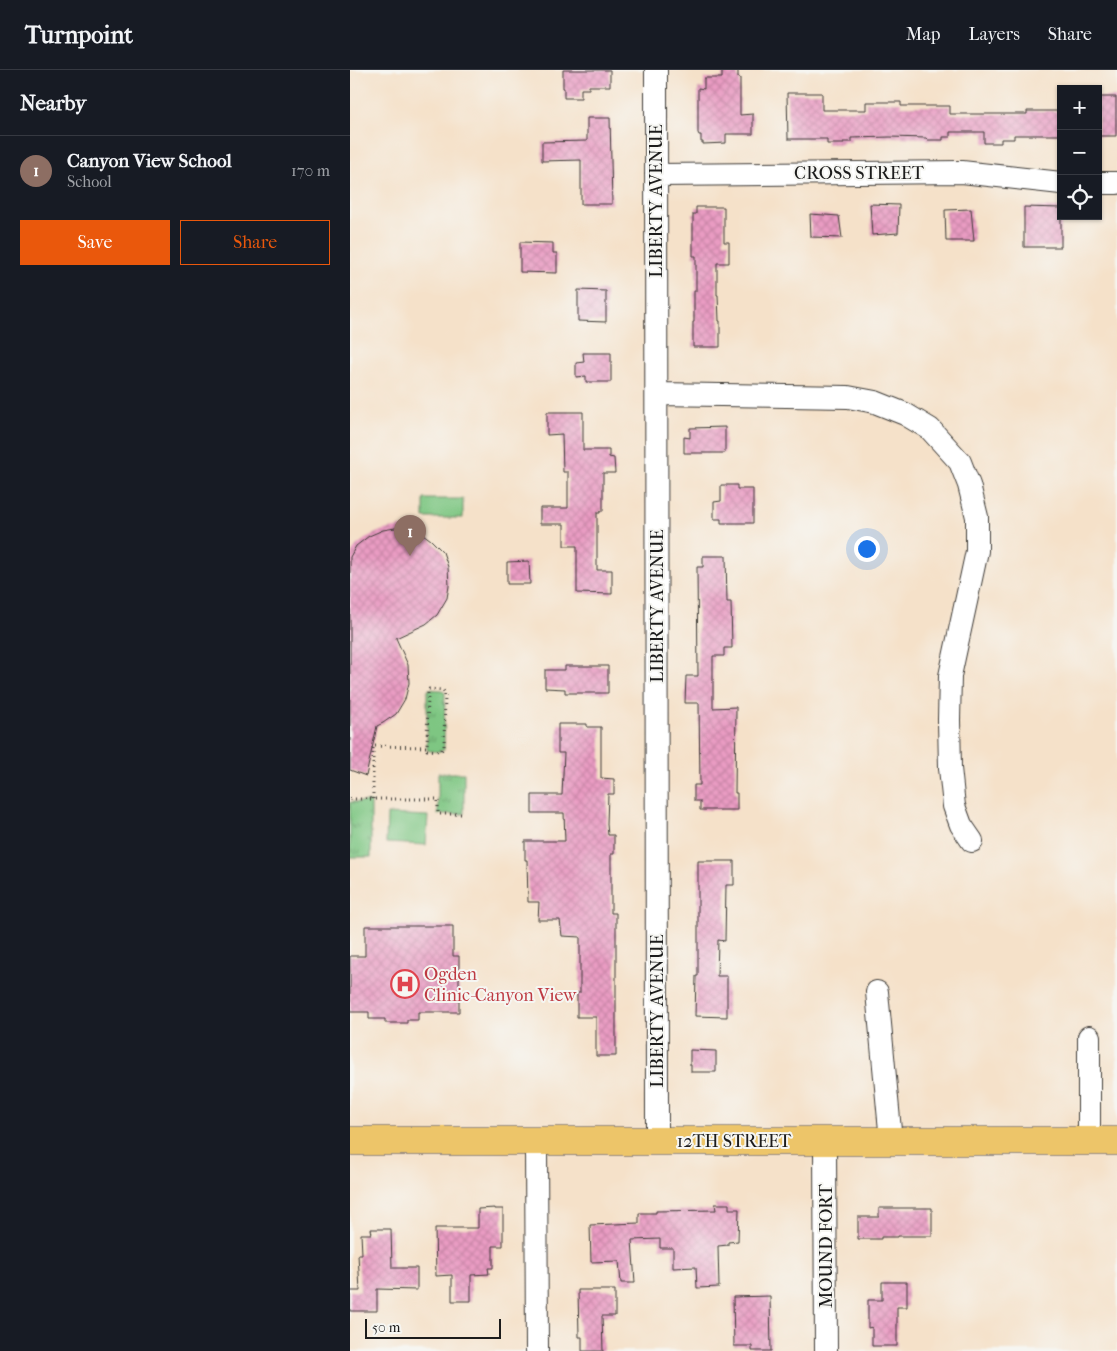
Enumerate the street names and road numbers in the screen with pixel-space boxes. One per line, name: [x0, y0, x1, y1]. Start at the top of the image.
street label: LIBERTY AVENUE: [646, 124, 667, 278]
street label: CROSS STREET: [794, 163, 925, 184]
street label: LIBERTY AVENUE: [647, 529, 668, 683]
street label: LIBERTY AVENUE: [647, 934, 668, 1088]
street label: 12TH STREET: [677, 1131, 792, 1152]
street label: MOUND FORT: [816, 1183, 837, 1308]

